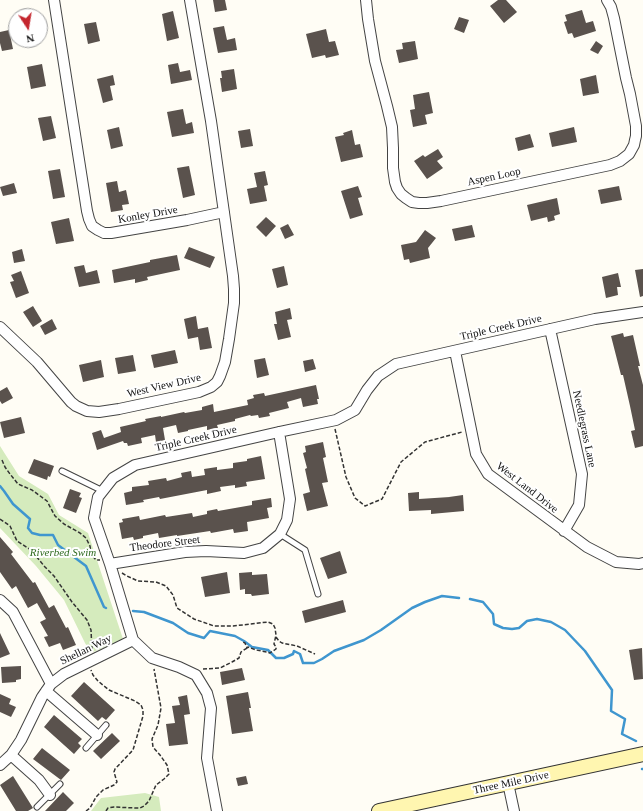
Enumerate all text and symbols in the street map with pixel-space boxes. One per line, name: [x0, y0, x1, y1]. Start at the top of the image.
north arrow: [8, 8, 48, 48]
text: N: [25, 32, 35, 45]
street label: Aspen Loop: [466, 165, 522, 189]
street label: Konley Drive: [117, 203, 179, 227]
street label: Triple Creek Drive: [459, 312, 543, 344]
street label: West View Drive: [126, 371, 202, 401]
street label: Needlegrass Lane: [569, 389, 599, 469]
street label: Triple Creek Drive: [154, 423, 238, 455]
street label: West Land Drive: [493, 460, 561, 516]
street label: Theodore Street: [129, 533, 201, 555]
park label: Riverbed Swim: [30, 546, 96, 560]
street label: Shellan Way: [58, 632, 114, 668]
street label: Three Mile Drive: [472, 769, 550, 797]

